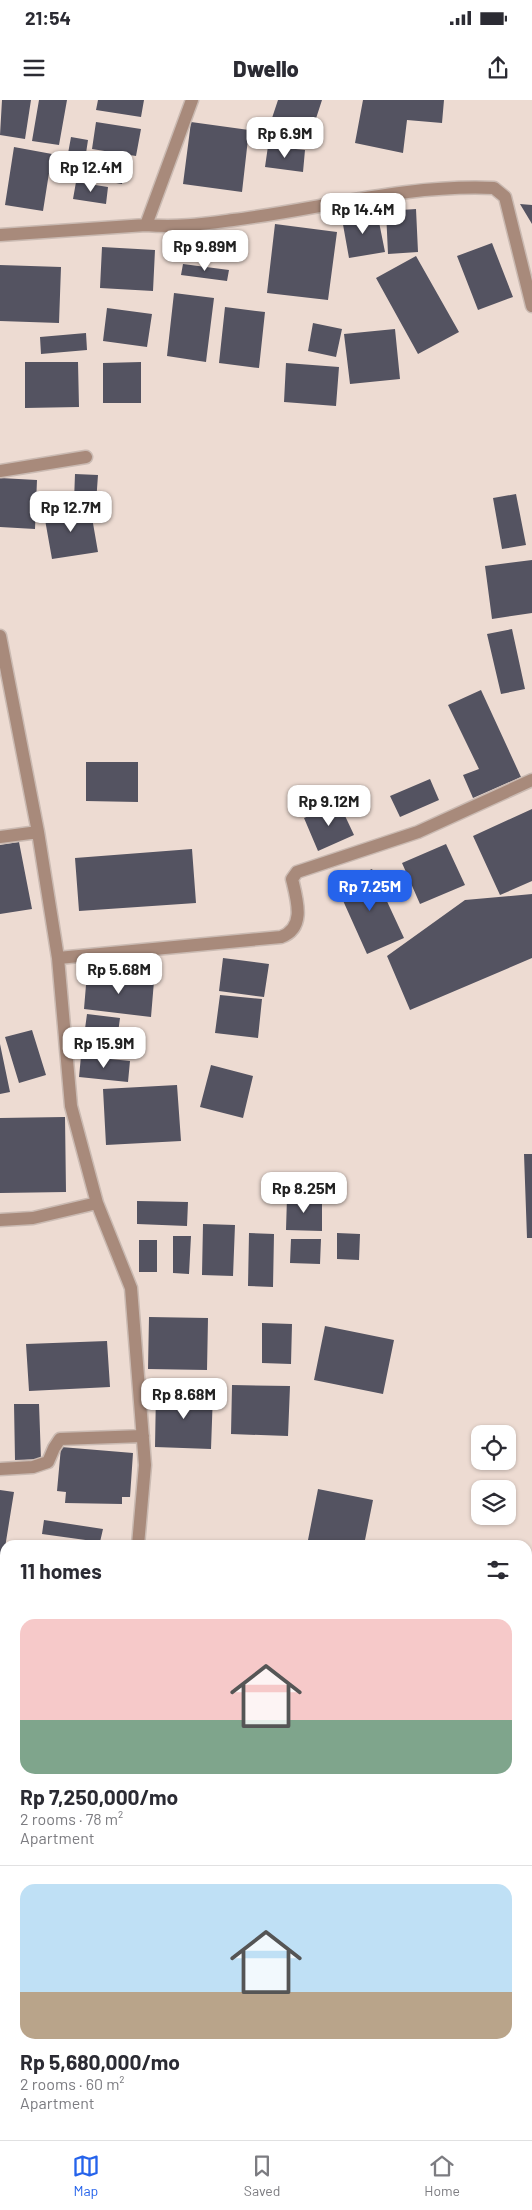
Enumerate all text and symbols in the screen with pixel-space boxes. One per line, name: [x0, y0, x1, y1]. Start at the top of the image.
text: 21:54: [25, 6, 71, 29]
icon: menu: [20, 54, 48, 82]
icon: share: [484, 54, 512, 82]
text: Dwello: [233, 55, 299, 81]
pin: Rp 6.9M: [239, 117, 331, 159]
text: Rp 6.9M: [258, 123, 312, 142]
pin: Rp 12.4M: [39, 151, 143, 193]
text: Rp 12.4M: [60, 157, 122, 176]
pin: Rp 14.4M: [311, 192, 415, 235]
text: Rp 14.4M: [332, 199, 394, 218]
pin: Rp 9.89M: [153, 230, 257, 272]
text: Rp 9.89M: [173, 236, 237, 255]
pin: Rp 12.7M: [19, 490, 123, 533]
text: Rp 12.7M: [41, 497, 101, 516]
pin: Rp 9.12M: [277, 784, 381, 827]
text: Rp 9.12M: [299, 791, 360, 810]
pin: Rp 7.25M: [318, 870, 422, 912]
text: Rp 7.25M: [339, 876, 401, 895]
pin: Rp 5.68M: [67, 952, 171, 995]
text: Rp 5.68M: [87, 959, 151, 978]
pin: Rp 15.9M: [52, 1026, 156, 1069]
text: Rp 15.9M: [74, 1033, 134, 1052]
pin: Rp 8.25M: [252, 1172, 356, 1214]
text: Rp 8.25M: [272, 1178, 336, 1197]
pin: Rp 8.68M: [132, 1378, 236, 1420]
text: Rp 8.68M: [152, 1384, 216, 1403]
map controls: [471, 1425, 516, 1525]
button: locate: [471, 1425, 516, 1470]
button: layers: [471, 1480, 516, 1525]
icon: filters: [484, 1556, 512, 1584]
text: 11 homes: [20, 1558, 102, 1583]
icon: home: [221, 1651, 311, 1741]
text: Rp 7,250,000/mo: [20, 1784, 178, 1809]
text: 2 rooms · 78 m²: [20, 1809, 123, 1828]
text: Apartment: [20, 1828, 95, 1847]
icon: home: [221, 1917, 311, 2007]
text: Rp 5,680,000/mo: [20, 2049, 180, 2074]
text: 2 rooms · 60 m²: [20, 2074, 125, 2093]
text: Apartment: [20, 2093, 95, 2112]
tab: Map: [72, 2152, 100, 2199]
tab: Saved: [244, 2152, 280, 2199]
tab: Home: [424, 2152, 460, 2199]

